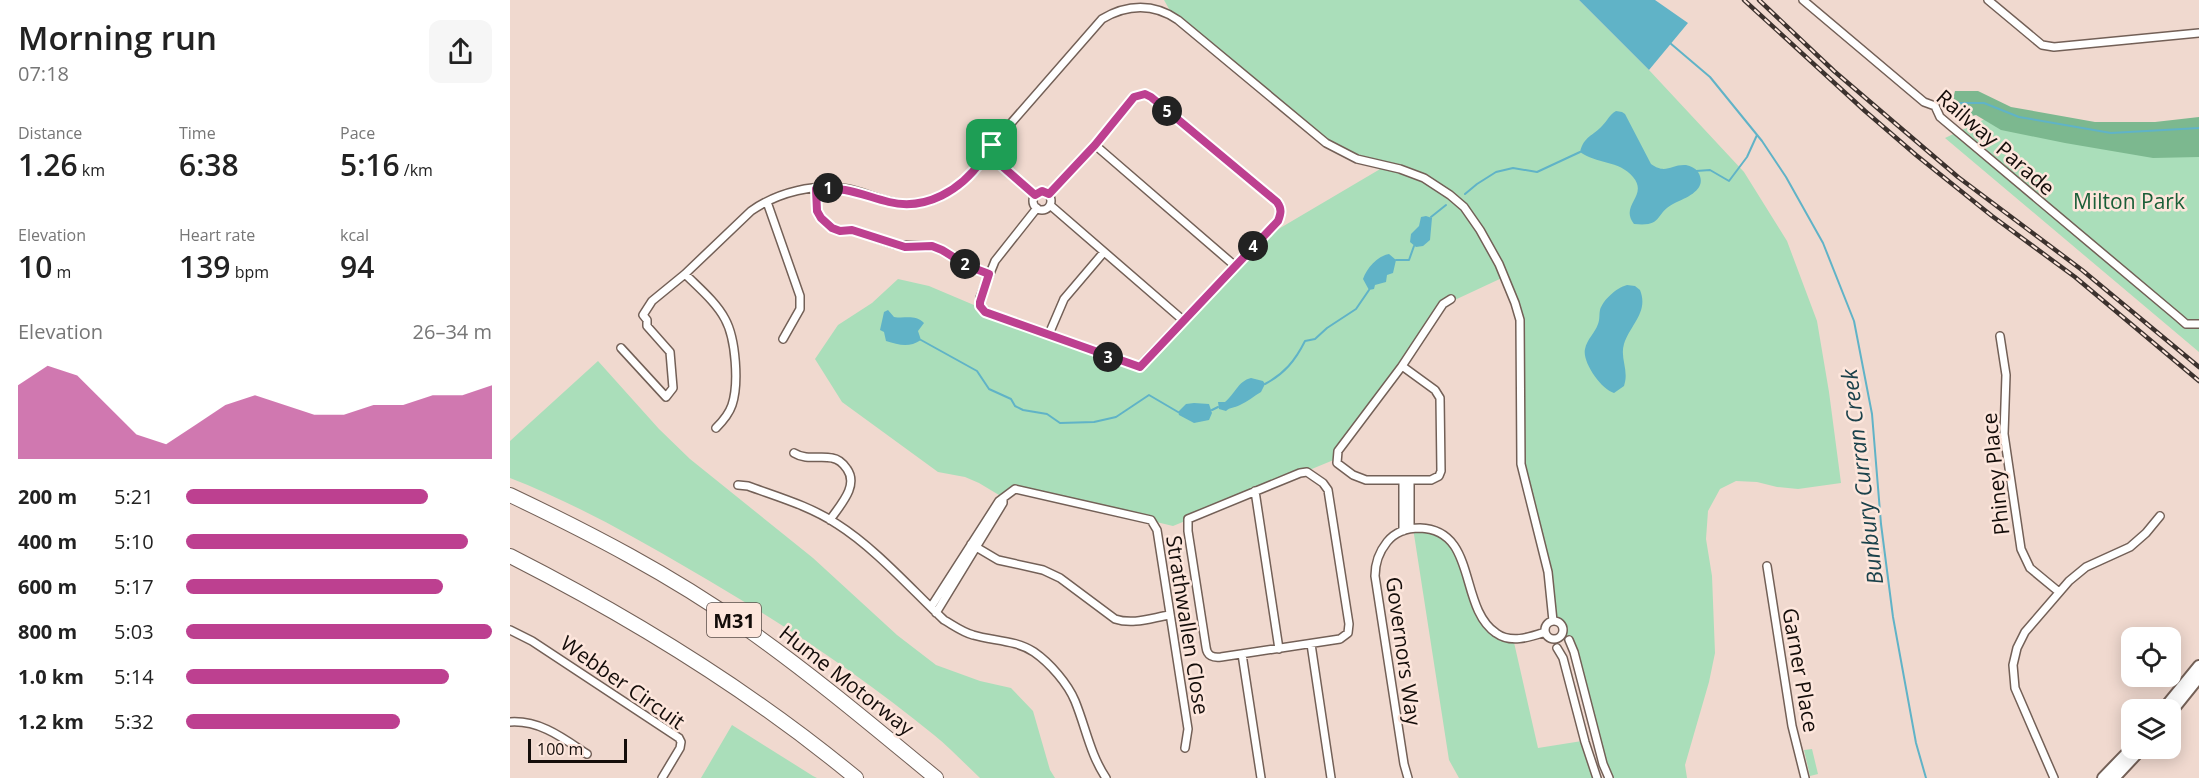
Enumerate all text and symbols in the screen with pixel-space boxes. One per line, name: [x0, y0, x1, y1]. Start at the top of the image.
text: Morning run: [18, 15, 217, 60]
button: share: [429, 20, 492, 83]
text: 07:18: [18, 60, 69, 87]
street label: Railway Parade: [1931, 83, 2061, 201]
pin: 5: [1152, 96, 1182, 126]
text: 5: [1162, 100, 1172, 122]
pin: [966, 119, 1017, 170]
text: Distance: [18, 122, 82, 144]
text: Time: [179, 122, 216, 144]
text: Pace: [340, 122, 375, 144]
icon: arrive: [975, 128, 1008, 161]
text: 1.26: [18, 144, 78, 185]
text: 6:38: [179, 144, 239, 185]
text: 5:16: [340, 144, 400, 185]
text: km: [78, 159, 105, 181]
text: /km: [400, 159, 433, 181]
pin: 1: [813, 173, 843, 203]
text: 1: [823, 177, 833, 199]
park label: Milton Park: [2073, 187, 2185, 215]
text: Elevation: [18, 224, 86, 246]
text: Heart rate: [179, 224, 255, 246]
text: kcal: [340, 224, 369, 246]
pin: 4: [1238, 231, 1268, 261]
text: 4: [1248, 235, 1258, 257]
text: 10: [18, 246, 52, 287]
text: 139: [179, 246, 230, 287]
text: 94: [340, 246, 374, 287]
pin: 2: [950, 249, 980, 279]
text: 2: [960, 253, 970, 275]
text: m: [52, 261, 71, 283]
text: bpm: [230, 261, 269, 283]
text: Elevation: [18, 318, 103, 345]
text: 26–34 m: [413, 318, 492, 345]
pin: 3: [1093, 342, 1123, 372]
text: 3: [1103, 346, 1113, 368]
water label: Bunbury Curran Creek: [1833, 366, 1889, 586]
street label: Phiney Place: [1975, 411, 2015, 537]
text: 200 m: [18, 483, 77, 510]
text: 5:21: [114, 483, 154, 510]
text: 400 m: [18, 528, 77, 555]
text: 5:10: [114, 528, 154, 555]
street label: Strathwallen Close: [1160, 533, 1216, 717]
text: 600 m: [18, 573, 77, 600]
text: 5:17: [114, 573, 154, 600]
street label: Governors Way: [1380, 575, 1428, 728]
road number: M31: [707, 603, 761, 637]
street label: Garner Place: [1776, 606, 1826, 734]
text: 800 m: [18, 618, 77, 645]
text: 5:03: [114, 618, 154, 645]
street label: Hume Motorway: [774, 619, 921, 742]
map controls: [2121, 627, 2181, 759]
button: locate: [2121, 627, 2181, 687]
street label: Webber Circuit: [555, 629, 691, 735]
text: 1.0 km: [18, 663, 84, 690]
text: 5:14: [114, 663, 154, 690]
button: layers: [2121, 699, 2181, 759]
text: 1.2 km: [18, 708, 84, 735]
text: 5:32: [114, 708, 154, 735]
scale bar: [528, 736, 627, 764]
text: 100 m: [537, 738, 583, 760]

